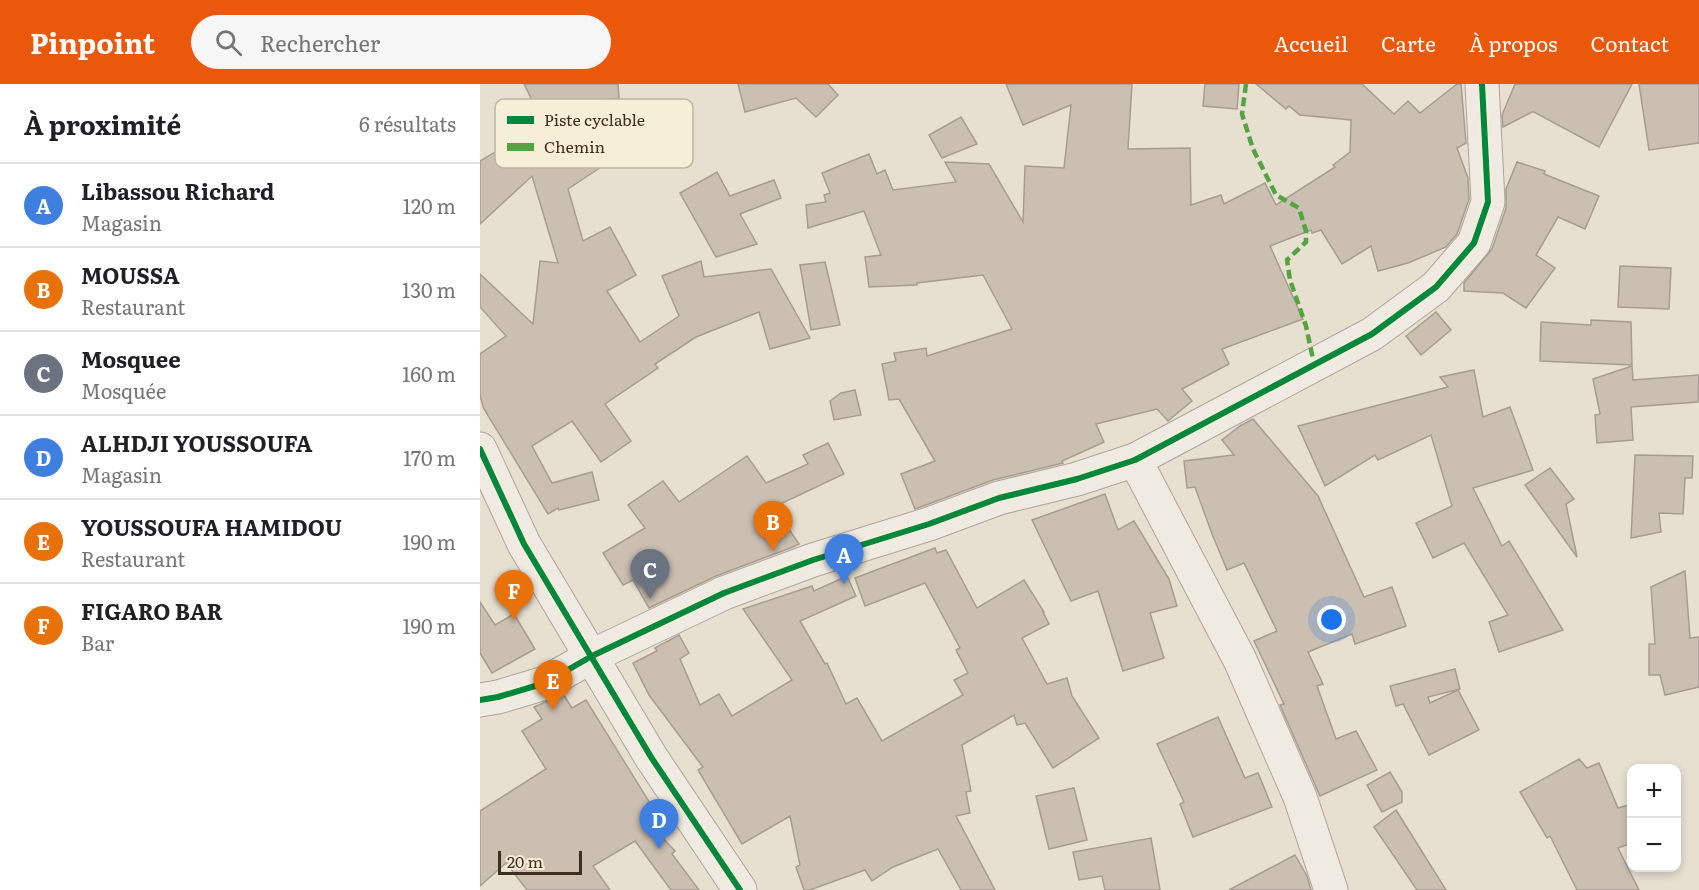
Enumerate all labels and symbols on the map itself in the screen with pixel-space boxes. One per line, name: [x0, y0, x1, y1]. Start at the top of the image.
legend: [495, 99, 693, 168]
text: Piste cyclable: [544, 107, 645, 131]
text: Chemin: [544, 134, 606, 158]
pin: B: [754, 502, 792, 551]
pin: A: [824, 534, 864, 584]
pin: C: [630, 550, 670, 599]
pin: F: [495, 570, 534, 620]
your location: [1317, 605, 1346, 634]
pin: E: [534, 660, 572, 710]
pin: D: [640, 800, 678, 849]
scale bar: [498, 848, 582, 876]

